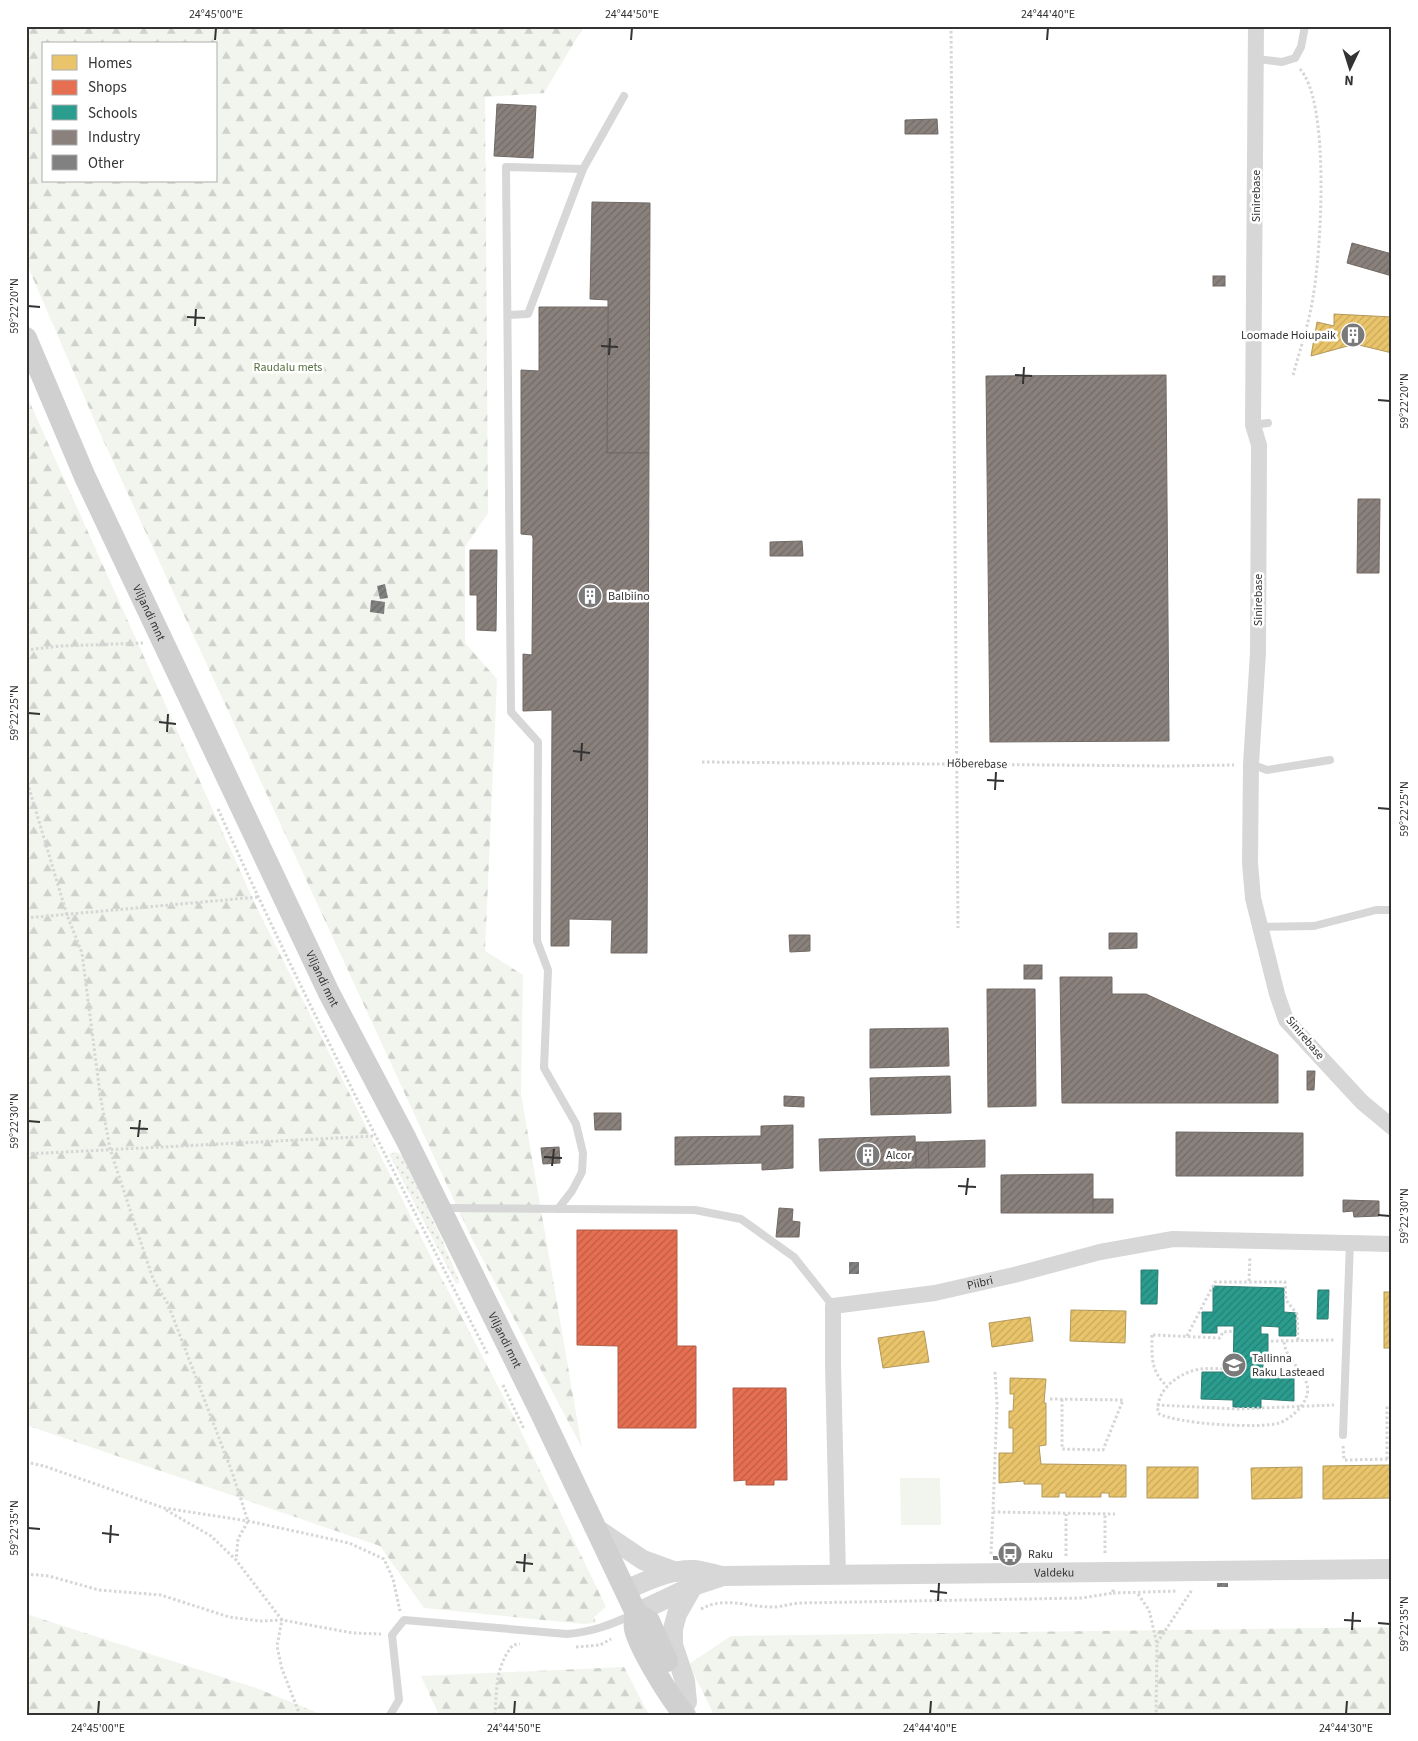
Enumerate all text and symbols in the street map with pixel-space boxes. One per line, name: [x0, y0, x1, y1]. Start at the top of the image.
text: 24°45'00"E: [189, 6, 243, 23]
text: 24°44'50"E: [605, 6, 659, 23]
text: 24°44'40"E: [1021, 6, 1075, 23]
legend: [42, 42, 218, 182]
north arrow: [1326, 42, 1376, 92]
text: Homes: [88, 53, 132, 74]
text: N: [1344, 70, 1355, 90]
text: Shops: [88, 77, 127, 98]
text: Schools: [88, 103, 137, 124]
text: Industry: [88, 127, 140, 148]
text: Other: [88, 153, 125, 174]
street label: Sinirebase: [1248, 170, 1265, 222]
text: 59°22'20"N: [6, 278, 23, 334]
building icon: Loomade Hoiupaik: [1340, 322, 1366, 348]
place label: Loomade Hoiupaik: [1241, 327, 1336, 344]
park label: Raudalu mets: [254, 359, 322, 376]
text: 59°22'20"N: [1396, 373, 1413, 429]
street label: Sinirebase: [1250, 574, 1267, 626]
street label: Viljandi mnt: [128, 582, 170, 644]
building icon: Balbiino: [577, 583, 603, 609]
place label: Balbiino: [608, 588, 650, 605]
text: 59°22'25"N: [6, 685, 23, 741]
street label: Hõberebase: [947, 755, 1007, 773]
text: 59°22'25"N: [1396, 781, 1413, 837]
street label: Viljandi mnt: [302, 948, 343, 1010]
street label: Sinirebase: [1282, 1012, 1328, 1064]
text: 59°22'30"N: [6, 1093, 23, 1149]
building icon: Alcor: [855, 1142, 881, 1168]
place label: Alcor: [886, 1147, 912, 1164]
text: 59°22'30"N: [1396, 1188, 1413, 1244]
street label: Piibri: [965, 1272, 995, 1294]
street label: Viljandi mnt: [484, 1309, 526, 1371]
place label: Tallinna Raku Lasteaed: [1252, 1350, 1325, 1381]
school or university icon: Tallinna Raku Lasteaed: [1221, 1352, 1247, 1378]
text: 59°22'35"N: [6, 1500, 23, 1556]
bus stop icon: Raku: [997, 1541, 1023, 1567]
place label: Raku: [1028, 1546, 1053, 1563]
street label: Valdeku: [1034, 1564, 1074, 1581]
text: 59°22'35"N: [1396, 1596, 1413, 1652]
text: 24°45'00"E: [71, 1720, 125, 1737]
text: 24°44'50"E: [487, 1720, 541, 1737]
text: 24°44'40"E: [903, 1720, 957, 1737]
text: 24°44'30"E: [1319, 1720, 1373, 1737]

